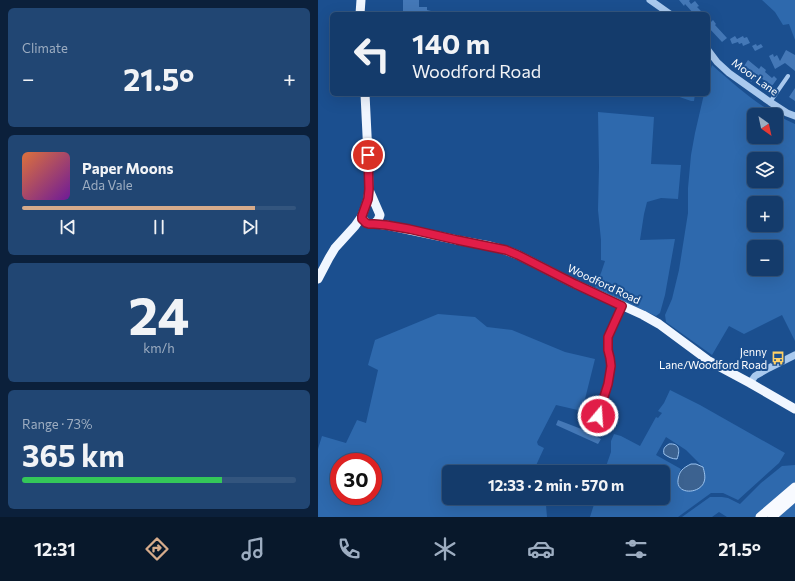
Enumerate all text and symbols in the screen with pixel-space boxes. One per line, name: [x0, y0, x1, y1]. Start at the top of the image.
text: 140 m: [412, 26, 490, 60]
icon: left: [346, 28, 398, 80]
text: Climate: [22, 40, 68, 56]
street label: Moor Lane: [730, 55, 781, 98]
text: 21.5°: [123, 60, 194, 97]
text: Woodford Road: [412, 60, 541, 82]
text: −: [22, 65, 35, 92]
text: +: [283, 65, 296, 92]
north arrow: [747, 108, 783, 144]
map controls: [747, 108, 783, 276]
pin: [351, 138, 385, 172]
icon: arrive: [357, 144, 379, 166]
button: layers: [747, 152, 783, 188]
text: Paper Moons: [82, 159, 173, 177]
text: Ada Vale: [82, 177, 133, 193]
button: +: [747, 196, 783, 232]
icon: previous: [57, 216, 79, 238]
icon: pause: [148, 216, 170, 238]
icon: next: [239, 216, 261, 238]
button: −: [747, 240, 783, 276]
street label: Woodford Road: [566, 261, 643, 306]
text: 24: [129, 282, 189, 346]
text: km/h: [143, 340, 175, 356]
place label: Jenny Lane/Woodford Road: [659, 345, 767, 371]
bus stop icon: Jenny Lane/Woodford Road: [770, 350, 786, 366]
position arrow: [577, 395, 619, 437]
text: Range · 73%: [22, 416, 92, 432]
text: 365 km: [22, 436, 125, 473]
speed limit sign: 30: [330, 453, 382, 505]
text: 12:33 · 2 min · 570 m: [488, 476, 624, 494]
icon: directions: [143, 535, 171, 563]
icon: music: [239, 535, 267, 563]
icon: phone: [335, 535, 363, 563]
icon: climate: [431, 535, 459, 563]
icon: car: [527, 535, 555, 563]
icon: filters: [622, 535, 650, 563]
text: 12:31: [34, 538, 76, 560]
text: 21.5°: [718, 538, 761, 560]

